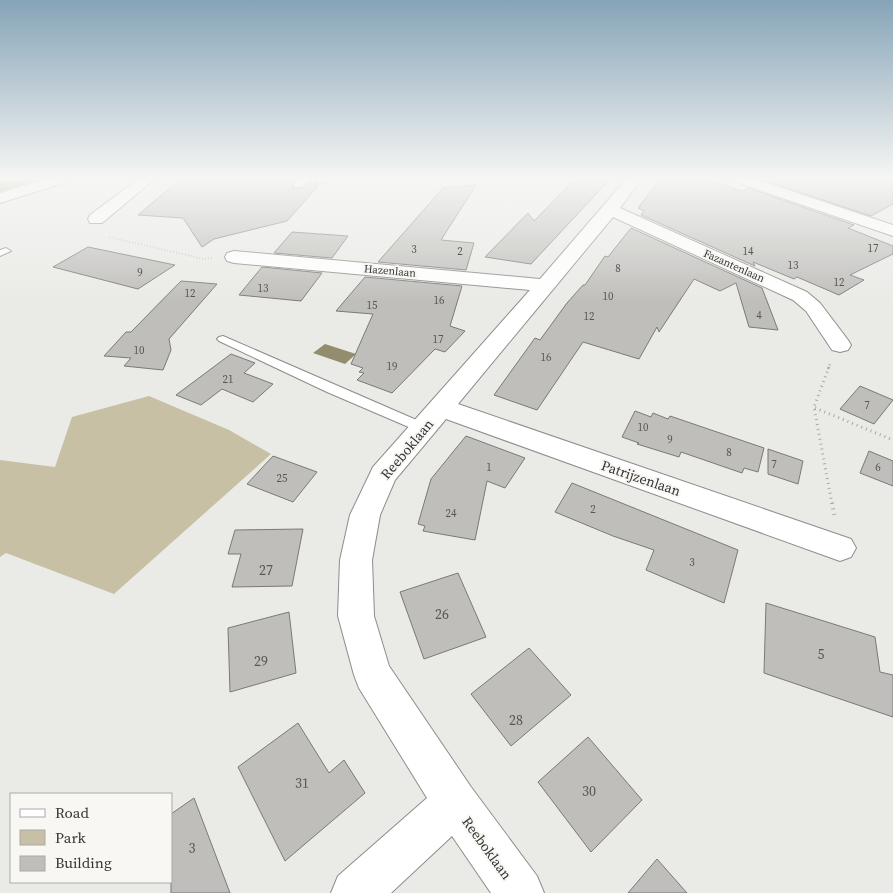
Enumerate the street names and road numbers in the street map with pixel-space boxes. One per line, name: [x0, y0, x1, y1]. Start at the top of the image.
street label: Fazantenlaan: [701, 246, 767, 286]
street label: Hazenlaan: [363, 261, 417, 281]
street label: Reeboklaan: [376, 414, 438, 483]
street label: Patrijzenlaan: [599, 455, 684, 501]
street label: Reeboklaan: [457, 813, 517, 884]

